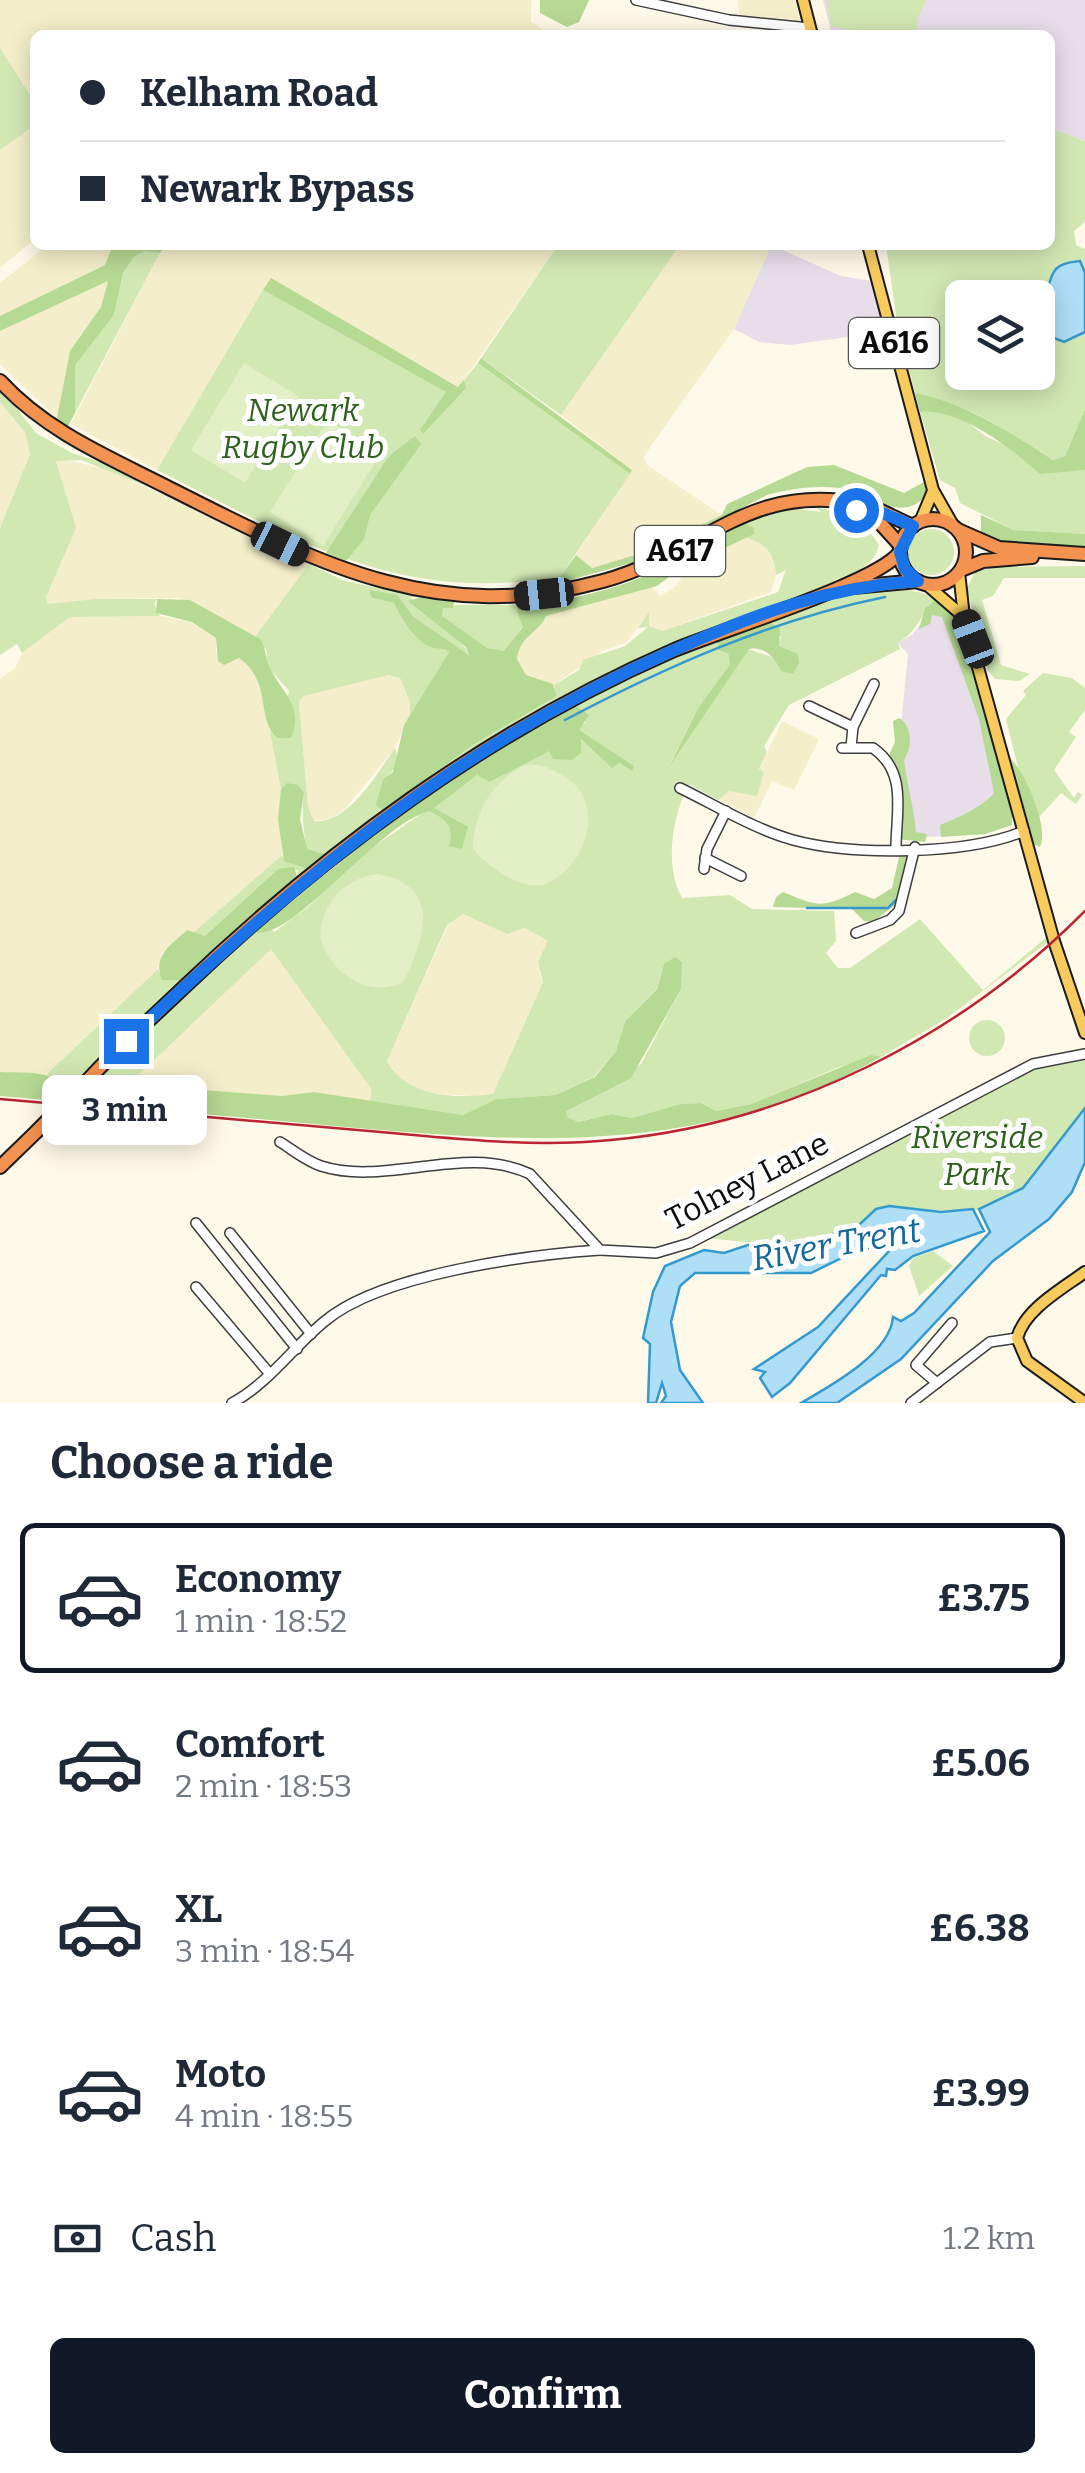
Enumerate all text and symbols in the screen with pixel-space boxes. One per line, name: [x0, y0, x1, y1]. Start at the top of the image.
text: Kelham Road: [140, 70, 378, 116]
text: Newark Bypass: [140, 166, 415, 212]
map controls: [945, 280, 1055, 390]
button: layers: [945, 280, 1055, 390]
road number: A616: [849, 318, 939, 368]
park label: Newark Rugby Club: [222, 391, 384, 466]
route start: [834, 488, 879, 533]
car: [246, 517, 314, 571]
road number: A617: [635, 526, 725, 576]
car: [513, 576, 575, 612]
car: [948, 606, 998, 672]
route end: [104, 1019, 149, 1064]
callout: 3 min: [44, 1076, 208, 1146]
text: 3 min: [82, 1091, 167, 1129]
park label: Riverside Park: [911, 1118, 1043, 1193]
street label: Tolney Lane: [659, 1124, 835, 1238]
water label: River Trent: [748, 1208, 924, 1280]
text: Choose a ride: [50, 1436, 333, 1490]
icon: car: [55, 1553, 145, 1643]
text: Economy: [175, 1556, 341, 1602]
text: £3.75: [937, 1575, 1030, 1621]
text: 1 min · 18:52: [175, 1602, 347, 1640]
icon: car: [55, 1718, 145, 1808]
text: Comfort: [175, 1721, 325, 1767]
text: £5.06: [931, 1740, 1030, 1786]
text: 2 min · 18:53: [175, 1767, 352, 1805]
icon: car: [55, 1883, 145, 1973]
text: XL: [175, 1886, 222, 1932]
text: £6.38: [929, 1905, 1030, 1951]
text: 3 min · 18:54: [175, 1932, 354, 1970]
icon: car: [55, 2048, 145, 2138]
text: Moto: [175, 2051, 266, 2097]
text: £3.99: [932, 2070, 1030, 2116]
text: 4 min · 18:55: [175, 2097, 353, 2135]
icon: cash: [50, 2211, 105, 2266]
text: Cash: [130, 2215, 216, 2261]
text: 1.2 km: [943, 2219, 1035, 2257]
button: Confirm: [50, 2338, 1035, 2453]

